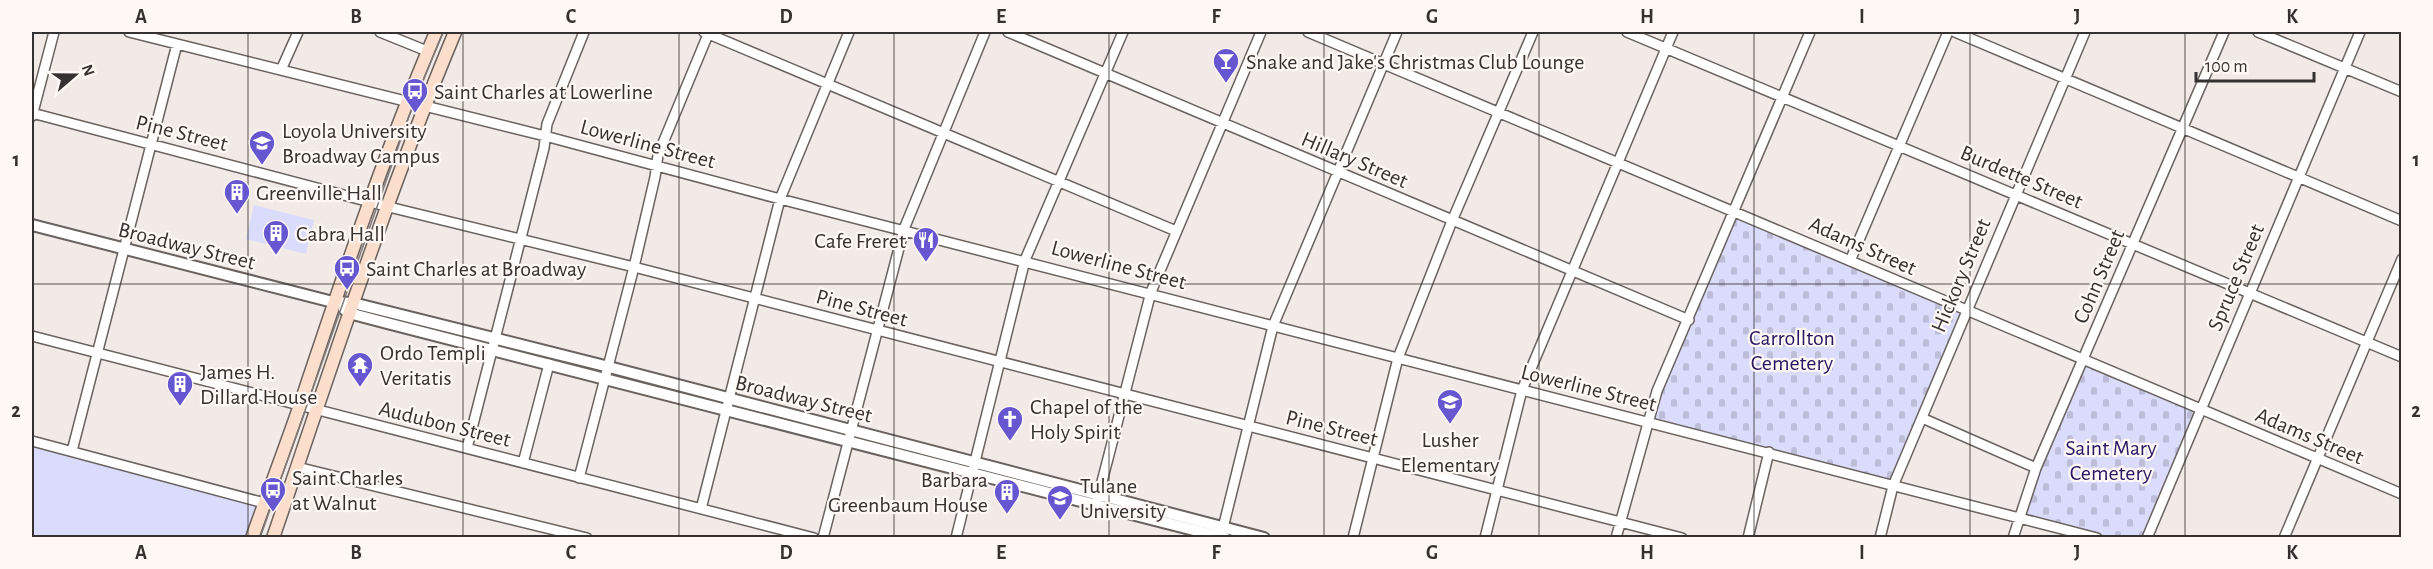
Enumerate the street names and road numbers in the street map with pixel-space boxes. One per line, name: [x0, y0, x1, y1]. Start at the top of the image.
street label: Pine Street: [134, 111, 230, 155]
street label: Lowerline Street: [578, 115, 718, 173]
street label: Hillary Street: [1298, 128, 1411, 192]
street label: Burdette Street: [1957, 141, 2086, 213]
street label: Adams Street: [1806, 213, 1920, 279]
street label: Hickory Street: [1927, 215, 1995, 336]
street label: Broadway Street: [116, 218, 257, 274]
street label: Spruce Street: [2204, 221, 2268, 334]
street label: Cohn Street: [2069, 226, 2129, 327]
street label: Lowerline Street: [1049, 236, 1189, 294]
street label: Pine Street: [814, 285, 910, 331]
street label: Lowerline Street: [1519, 361, 1659, 415]
street label: Broadway Street: [733, 371, 874, 427]
street label: Audubon Street: [377, 397, 513, 451]
street label: Adams Street: [2252, 403, 2367, 468]
street label: Pine Street: [1284, 406, 1380, 450]

